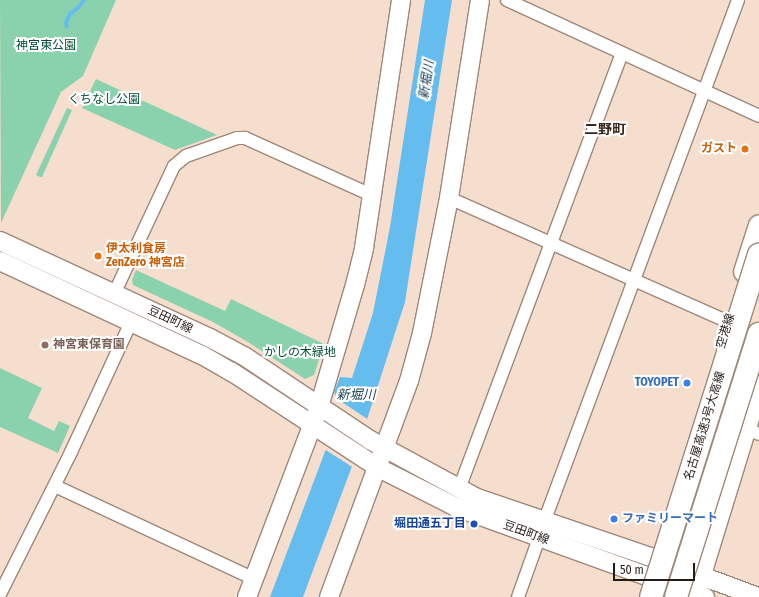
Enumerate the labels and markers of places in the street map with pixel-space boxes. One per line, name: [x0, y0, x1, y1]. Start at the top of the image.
place label: ガスト: [701, 142, 737, 156]
marker: ガスト: [740, 144, 750, 154]
place label: 伊太利食房 ZenZero 神宮店: [106, 242, 185, 270]
marker: 伊太利食房 ZenZero 神宮店: [93, 251, 103, 261]
place label: 神宮東保育園: [53, 338, 125, 352]
marker: 神宮東保育園: [40, 340, 50, 350]
place label: TOYOPET: [635, 376, 679, 390]
marker: TOYOPET: [682, 378, 692, 388]
place label: ファミリーマート: [622, 512, 718, 526]
marker: ファミリーマート: [609, 514, 619, 524]
place label: 堀田通五丁目: [394, 517, 466, 531]
marker: 堀田通五丁目: [469, 519, 479, 529]

